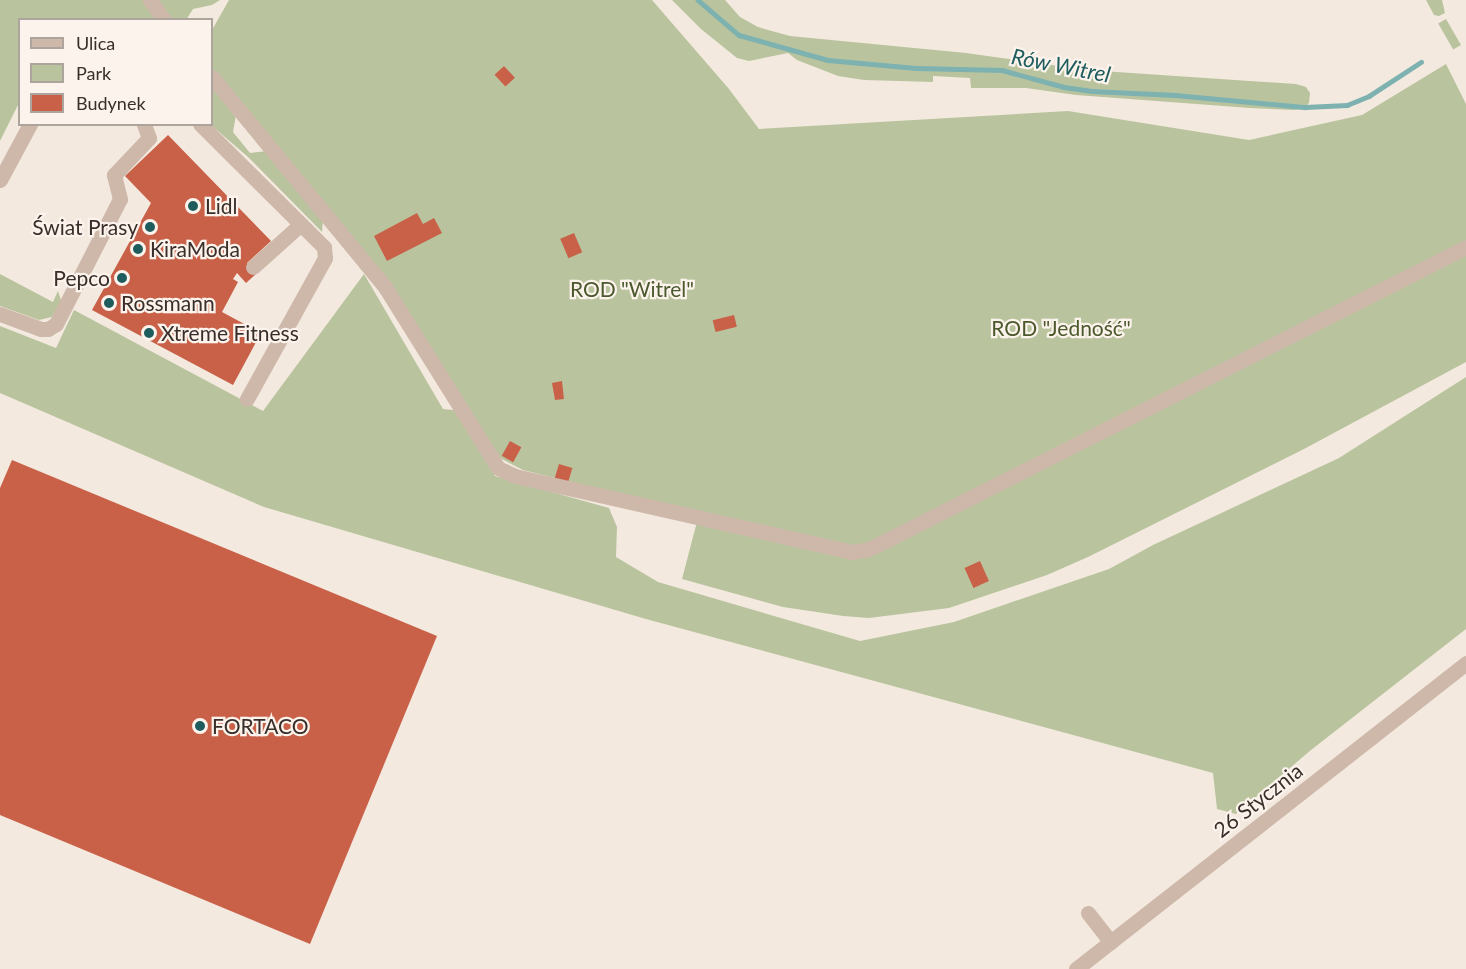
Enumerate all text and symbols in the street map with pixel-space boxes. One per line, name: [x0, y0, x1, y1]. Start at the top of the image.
legend: [18, 18, 213, 126]
text: Ulica: [76, 32, 115, 54]
water label: Rów Witrel: [1009, 42, 1113, 88]
text: Park: [76, 62, 111, 84]
text: Budynek: [76, 92, 146, 114]
place label: Lidl: [205, 193, 238, 219]
marker: Lidl: [186, 199, 200, 213]
place label: Świat Prasy: [32, 214, 138, 240]
marker: Świat Prasy: [143, 220, 157, 234]
place label: KiraModa: [150, 236, 240, 262]
marker: KiraModa: [131, 242, 145, 256]
place label: Pepco: [53, 265, 110, 291]
marker: Pepco: [115, 271, 129, 285]
park label: ROD "Witrel": [570, 276, 694, 302]
place label: Rossmann: [121, 290, 215, 316]
marker: Rossmann: [102, 296, 116, 310]
park label: ROD "Jedność": [991, 315, 1131, 341]
place label: Xtreme Fitness: [161, 320, 299, 346]
marker: Xtreme Fitness: [142, 326, 156, 340]
place label: FORTACO: [212, 713, 309, 739]
marker: FORTACO: [193, 719, 207, 733]
street label: 26 Stycznia: [1209, 758, 1307, 842]

